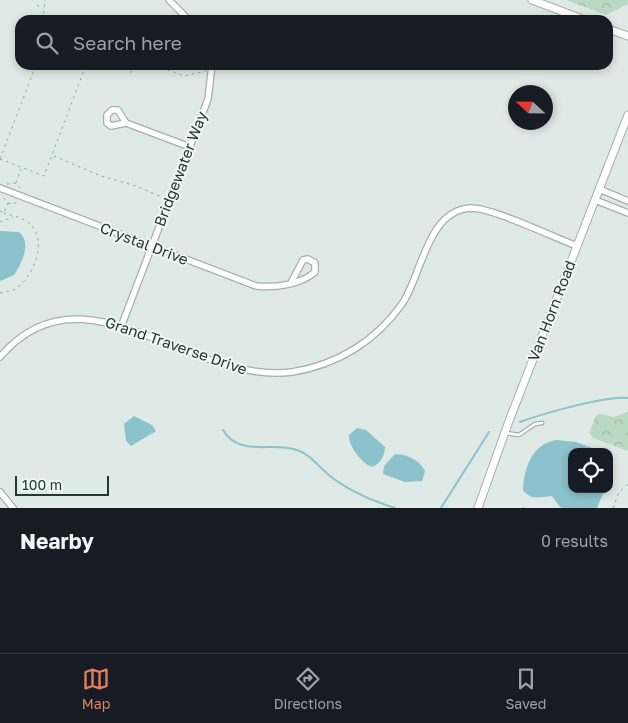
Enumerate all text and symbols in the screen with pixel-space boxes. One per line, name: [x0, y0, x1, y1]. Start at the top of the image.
search box: [15, 15, 613, 70]
icon: search: [33, 29, 61, 57]
text: Search here: [73, 31, 182, 54]
north arrow: [508, 85, 553, 130]
street label: Bridgewater Way: [150, 108, 211, 229]
street label: Crystal Drive: [98, 218, 191, 268]
street label: Van Horn Road: [524, 258, 579, 364]
street label: Grand Traverse Drive: [103, 312, 250, 378]
map controls: [568, 448, 613, 493]
button: locate: [568, 448, 613, 493]
scale bar: [15, 473, 109, 496]
text: 100 m: [22, 476, 62, 493]
text: Nearby: [20, 528, 94, 554]
text: 0 results: [541, 531, 608, 551]
tab: Map: [82, 665, 110, 712]
tab: Directions: [274, 665, 342, 712]
tab: Saved: [505, 665, 546, 712]

